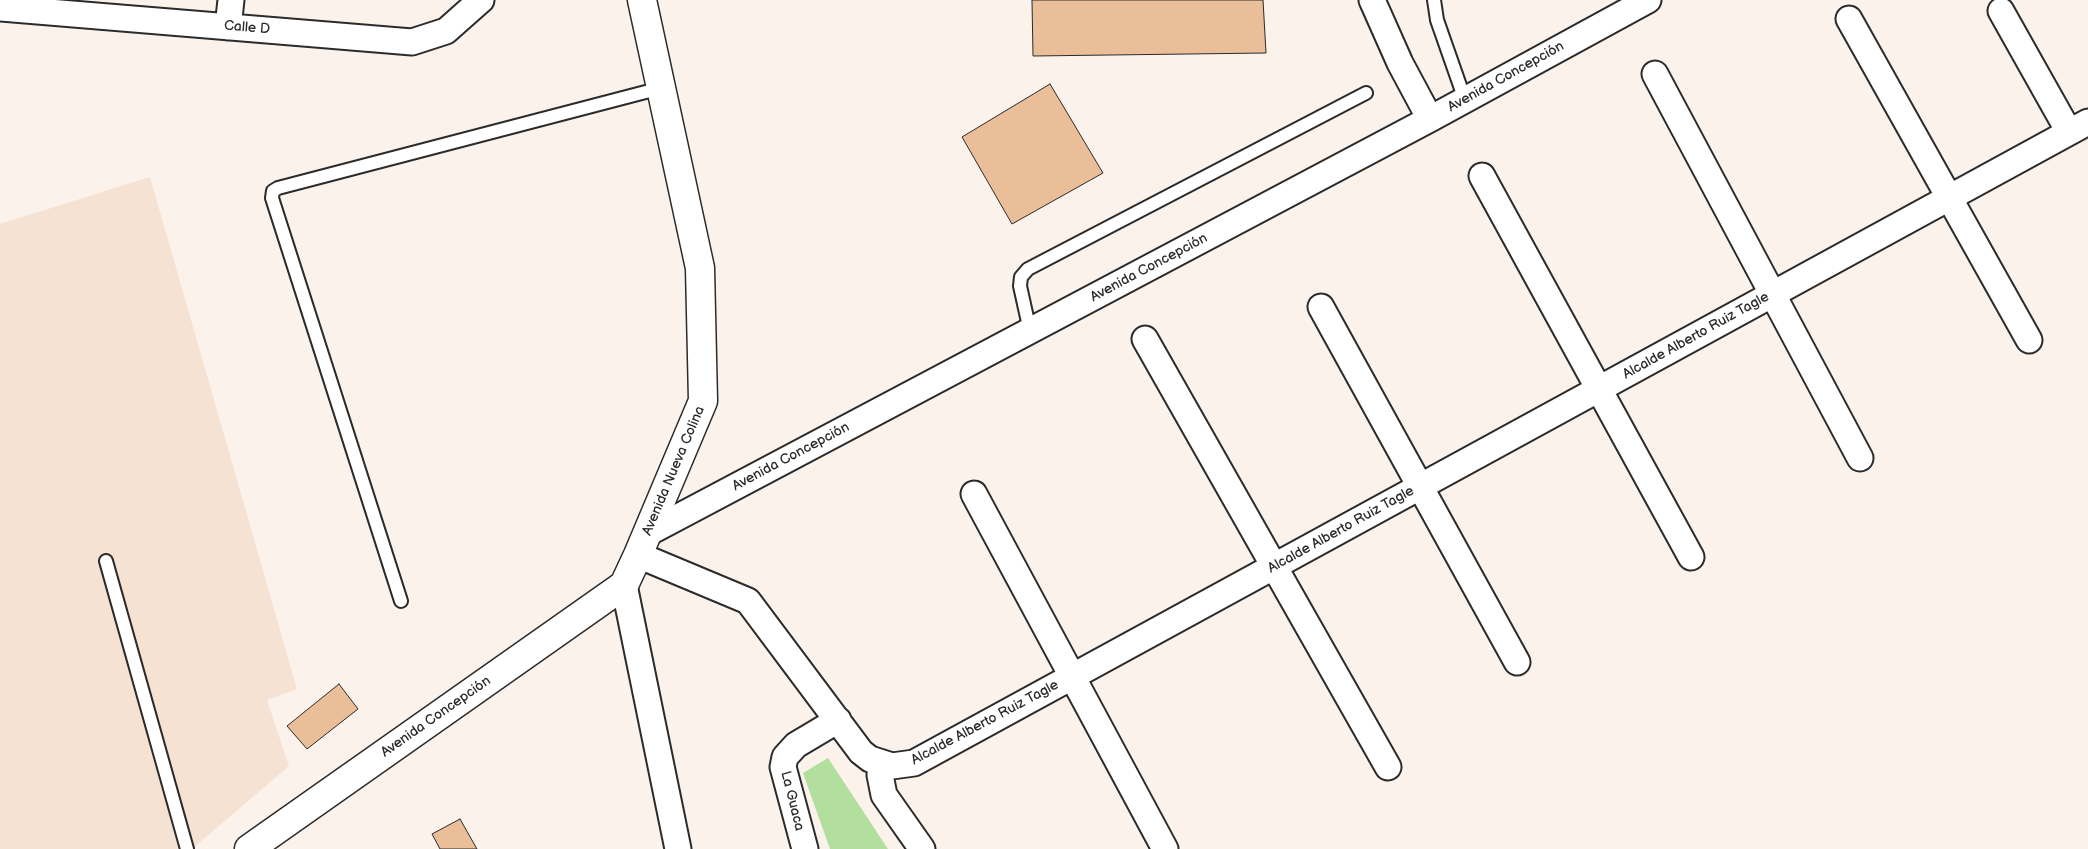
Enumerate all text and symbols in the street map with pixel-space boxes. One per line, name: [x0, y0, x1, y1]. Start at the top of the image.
street label: Calle D: [223, 18, 271, 38]
street label: Avenida Concepción: [1445, 38, 1567, 116]
street label: Avenida Concepción: [1088, 230, 1210, 306]
street label: Alcalde Alberto Ruiz Tagle: [1620, 289, 1772, 383]
street label: Avenida Nueva Colina: [639, 404, 709, 538]
street label: Avenida Concepción: [730, 419, 852, 495]
street label: Alcalde Alberto Ruiz Tagle: [1265, 483, 1417, 577]
street label: Avenida Concepción: [378, 673, 494, 761]
street label: Alcalde Alberto Ruiz Tagle: [908, 677, 1062, 769]
street label: La Guaca: [776, 769, 808, 833]

